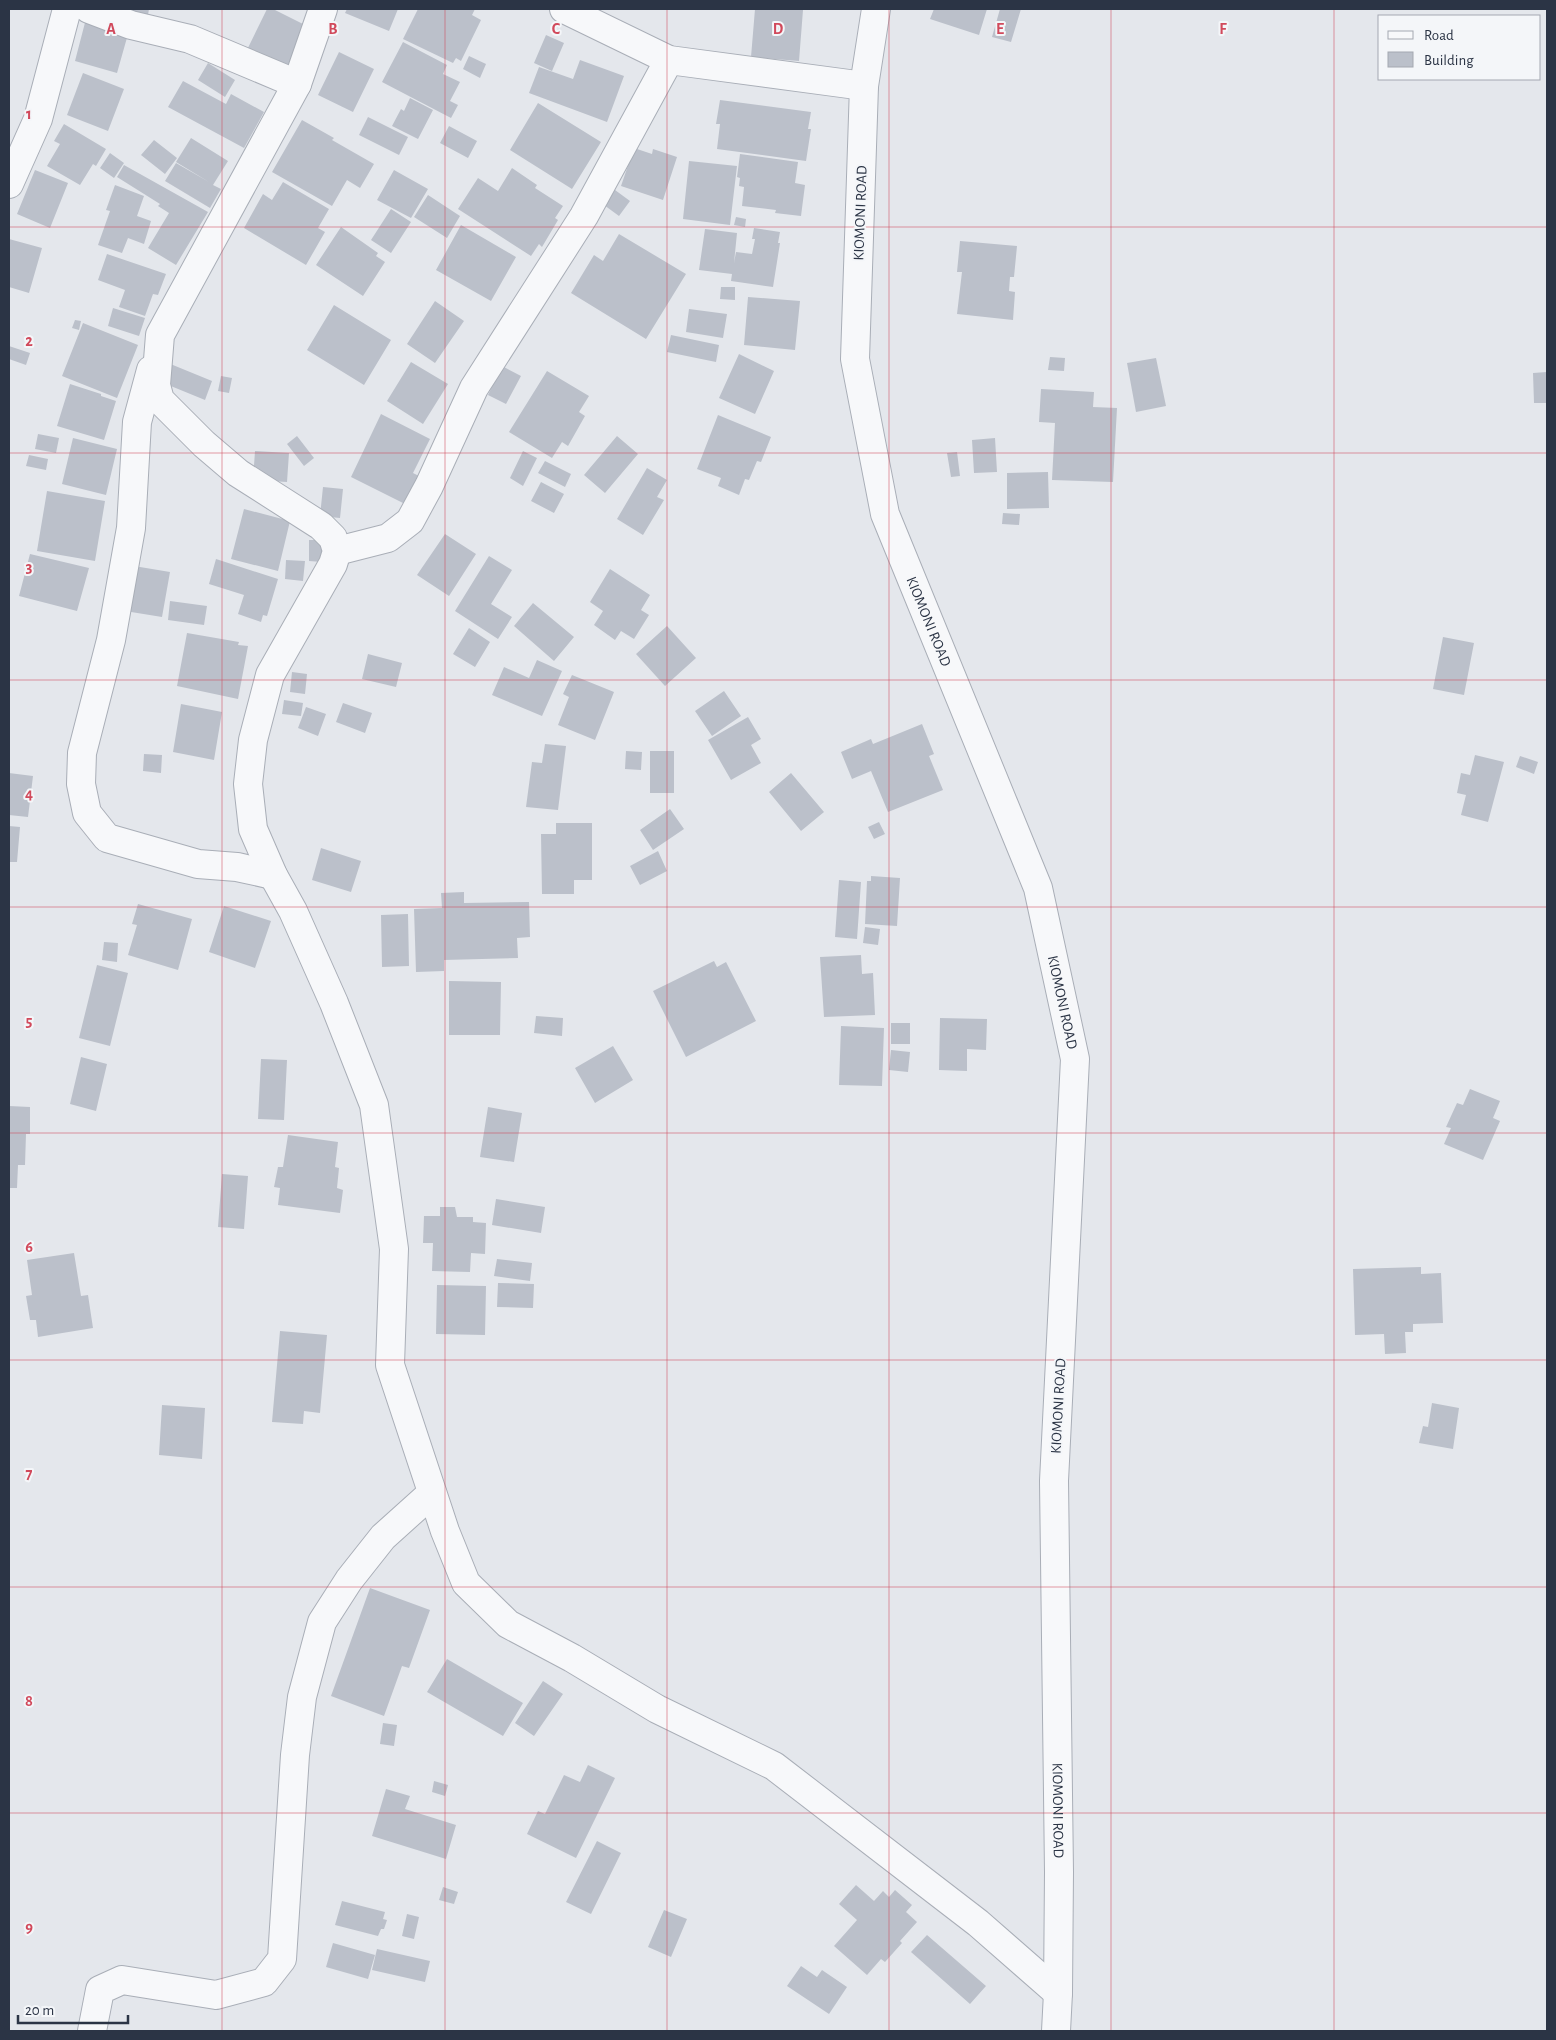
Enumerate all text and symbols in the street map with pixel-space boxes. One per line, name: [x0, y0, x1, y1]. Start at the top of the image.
legend: [1378, 15, 1541, 80]
text: A: [106, 21, 116, 37]
text: B: [328, 21, 338, 37]
text: C: [552, 21, 561, 37]
text: D: [773, 21, 784, 37]
text: E: [996, 21, 1004, 37]
text: F: [1219, 21, 1227, 37]
text: Road: [1424, 28, 1454, 43]
text: Building: [1424, 53, 1474, 68]
text: 1: [26, 106, 32, 122]
street label: KIOMONI ROAD: [851, 165, 870, 261]
text: 2: [25, 333, 33, 349]
text: 3: [26, 559, 33, 575]
street label: KIOMONI ROAD: [903, 575, 954, 669]
text: 4: [25, 786, 33, 802]
street label: KIOMONI ROAD: [1045, 954, 1080, 1051]
text: 5: [26, 1013, 33, 1029]
text: 6: [25, 1239, 33, 1255]
street label: KIOMONI ROAD: [1049, 1358, 1069, 1454]
text: 7: [26, 1466, 33, 1482]
text: 8: [25, 1693, 33, 1709]
street label: KIOMONI ROAD: [1050, 1763, 1066, 1859]
text: 9: [25, 1919, 33, 1935]
scale bar: [18, 1992, 128, 2024]
text: 20 m: [25, 2003, 54, 2018]

